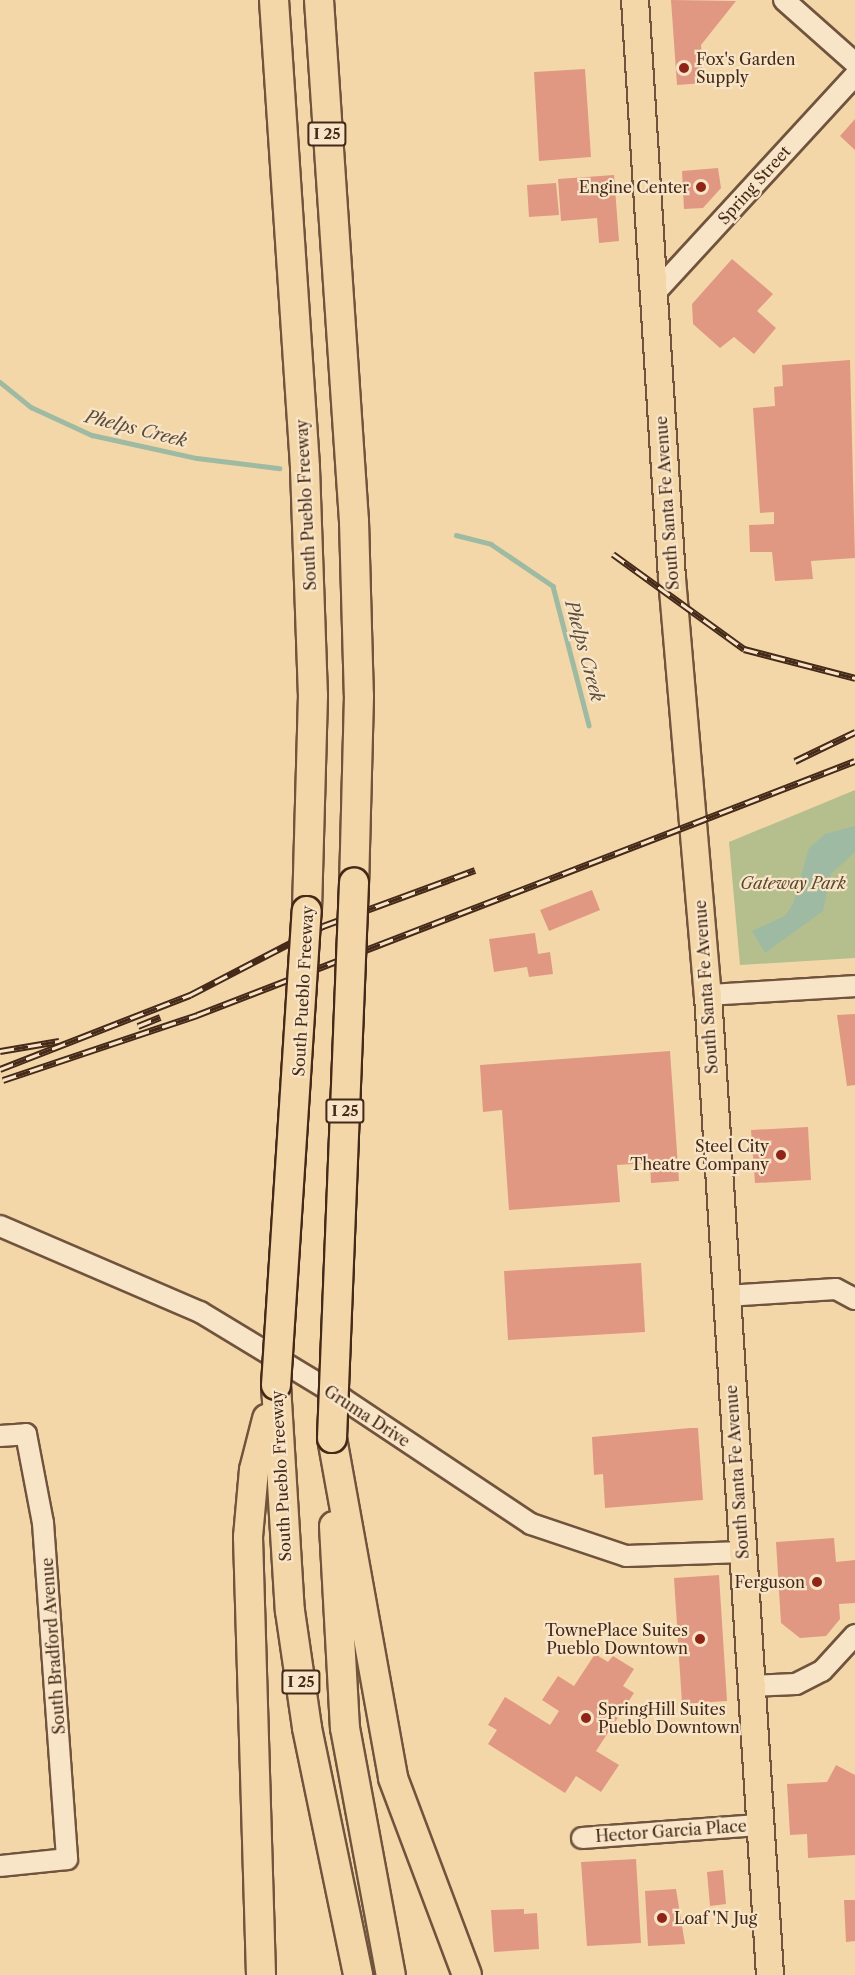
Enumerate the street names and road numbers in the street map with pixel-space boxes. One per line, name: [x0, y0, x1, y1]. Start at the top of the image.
road number: I 25: [306, 122, 348, 146]
street label: Spring Street: [714, 142, 794, 228]
street label: South Santa Fe Avenue: [651, 415, 683, 591]
street label: South Pueblo Freeway: [292, 419, 320, 591]
street label: South Santa Fe Avenue: [690, 899, 722, 1075]
street label: South Pueblo Freeway: [289, 905, 317, 1077]
road number: I 25: [324, 1099, 366, 1123]
street label: Gruma Drive: [320, 1381, 414, 1451]
street label: South Santa Fe Avenue: [721, 1384, 753, 1560]
street label: South Pueblo Freeway: [267, 1390, 295, 1562]
street label: South Bradford Avenue: [37, 1557, 69, 1735]
road number: I 25: [280, 1670, 322, 1694]
street label: Hector Garcia Place: [594, 1816, 748, 1846]

